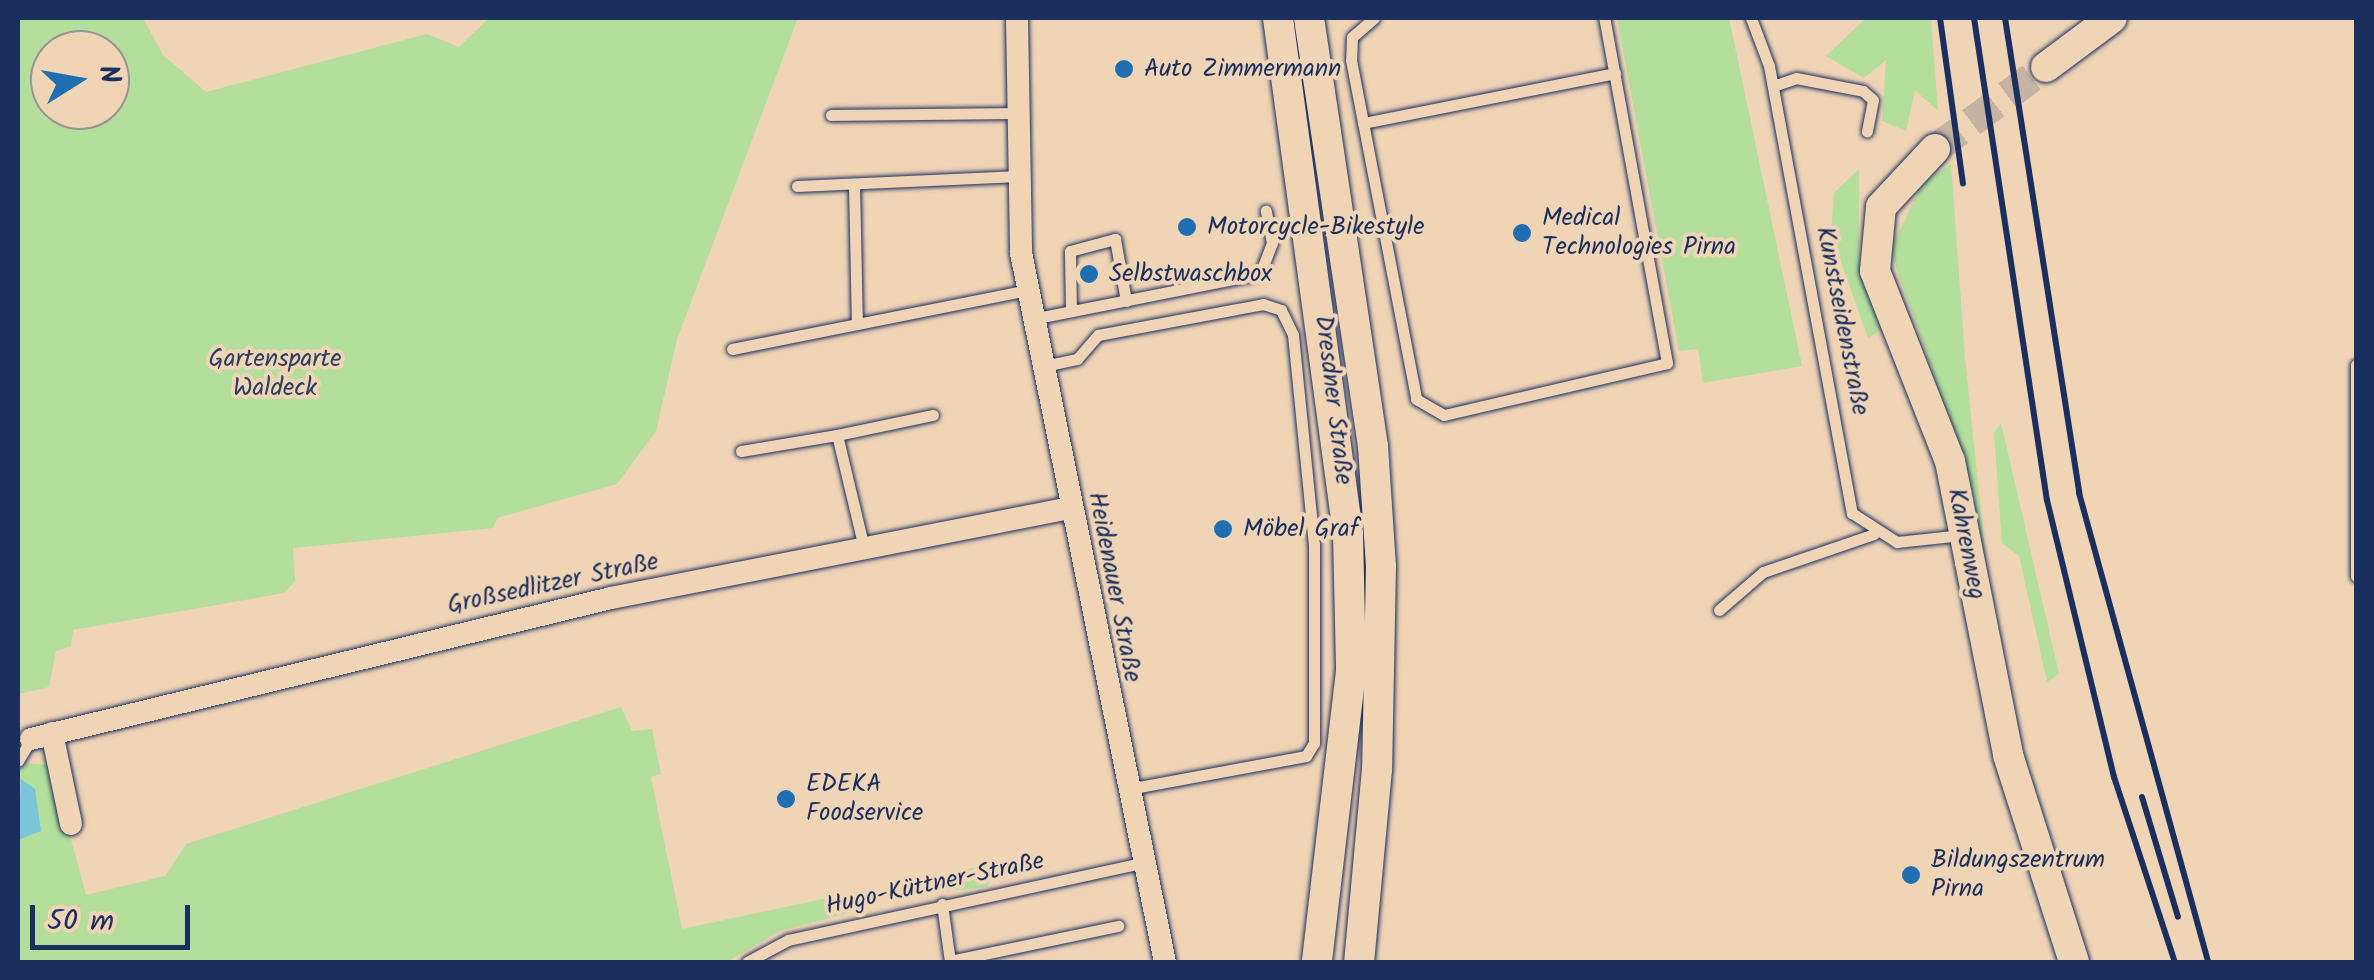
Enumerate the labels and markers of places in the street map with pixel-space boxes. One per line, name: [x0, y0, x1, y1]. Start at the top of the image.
place label: Auto Zimmermann: [1144, 54, 1341, 84]
marker: Auto Zimmermann: [1113, 58, 1135, 80]
place label: Medical Technologies Pirna: [1542, 204, 1736, 263]
place label: Motorcycle-Bikestyle: [1207, 212, 1424, 242]
marker: Motorcycle-Bikestyle: [1176, 216, 1198, 238]
marker: Medical Technologies Pirna: [1511, 222, 1533, 244]
place label: Selbstwaschbox: [1109, 259, 1272, 289]
marker: Selbstwaschbox: [1078, 263, 1100, 285]
place label: Möbel Graf: [1243, 514, 1359, 544]
marker: Möbel Graf: [1212, 518, 1234, 540]
place label: EDEKA Foodservice: [806, 770, 923, 829]
marker: EDEKA Foodservice: [775, 788, 797, 810]
place label: Bildungszentrum Pirna: [1931, 846, 2105, 905]
marker: Bildungszentrum Pirna: [1900, 864, 1922, 886]

